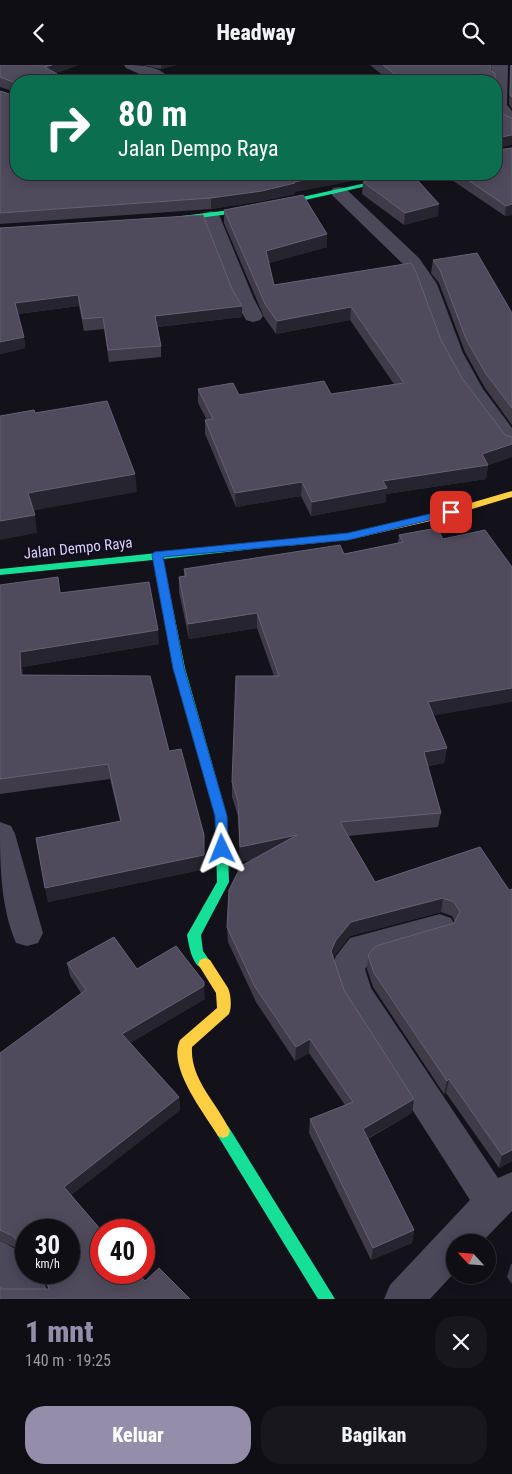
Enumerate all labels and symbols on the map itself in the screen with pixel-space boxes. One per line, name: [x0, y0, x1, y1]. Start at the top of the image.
pin: [430, 491, 472, 533]
street label: Jalan Dempo Raya: [23, 533, 133, 563]
position arrow: [195, 822, 247, 874]
speed limit sign: 40: [90, 1219, 155, 1284]
north arrow: [446, 1234, 496, 1284]

